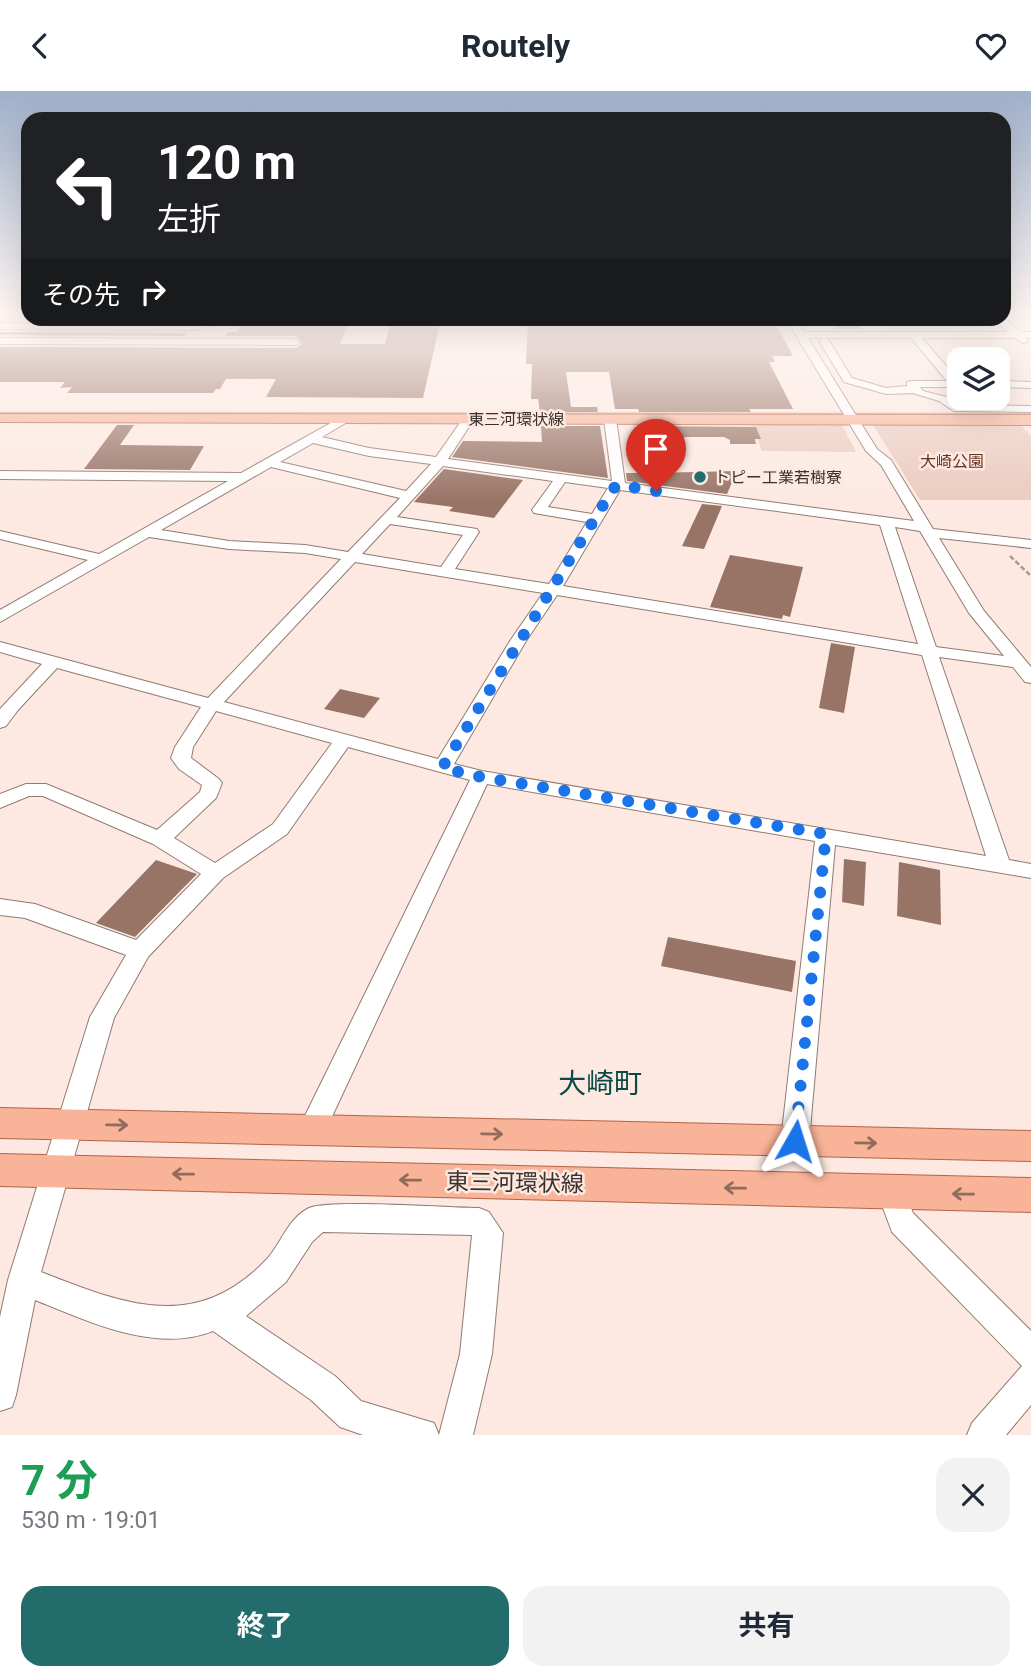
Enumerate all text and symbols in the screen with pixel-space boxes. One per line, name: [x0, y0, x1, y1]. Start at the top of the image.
icon: back: [21, 27, 59, 65]
text: Routely: [461, 27, 570, 65]
icon: heart: [972, 27, 1010, 65]
text: 120 m: [157, 134, 296, 191]
icon: left: [42, 140, 133, 231]
text: 左折: [157, 200, 221, 238]
icon: right: [134, 273, 172, 311]
text: その先: [42, 280, 120, 310]
map controls: [947, 347, 1010, 410]
button: layers: [947, 347, 1010, 410]
street label: 東三河環状線: [468, 410, 564, 429]
pin: [626, 419, 686, 491]
icon: arrive: [637, 430, 675, 468]
park label: 大崎公園: [920, 452, 984, 471]
place label: トピー工業若樹寮: [714, 468, 842, 487]
marker: トピー工業若樹寮: [692, 469, 708, 485]
district label: 大崎町: [558, 1067, 642, 1100]
position arrow: [758, 1104, 832, 1178]
one-way arrow: [105, 1119, 128, 1132]
one-way arrow: [480, 1128, 503, 1141]
one-way arrow: [854, 1136, 877, 1149]
one-way arrow: [171, 1168, 194, 1181]
street label: 東三河環状線: [446, 1168, 584, 1198]
one-way arrow: [399, 1173, 422, 1187]
one-way arrow: [724, 1181, 747, 1195]
one-way arrow: [952, 1187, 975, 1200]
text: 7 分: [21, 1456, 98, 1505]
button: close: [936, 1458, 1010, 1532]
text: 530 m · 19:01: [21, 1507, 160, 1534]
button: 終了: [21, 1586, 509, 1666]
button: 共有: [523, 1586, 1010, 1666]

